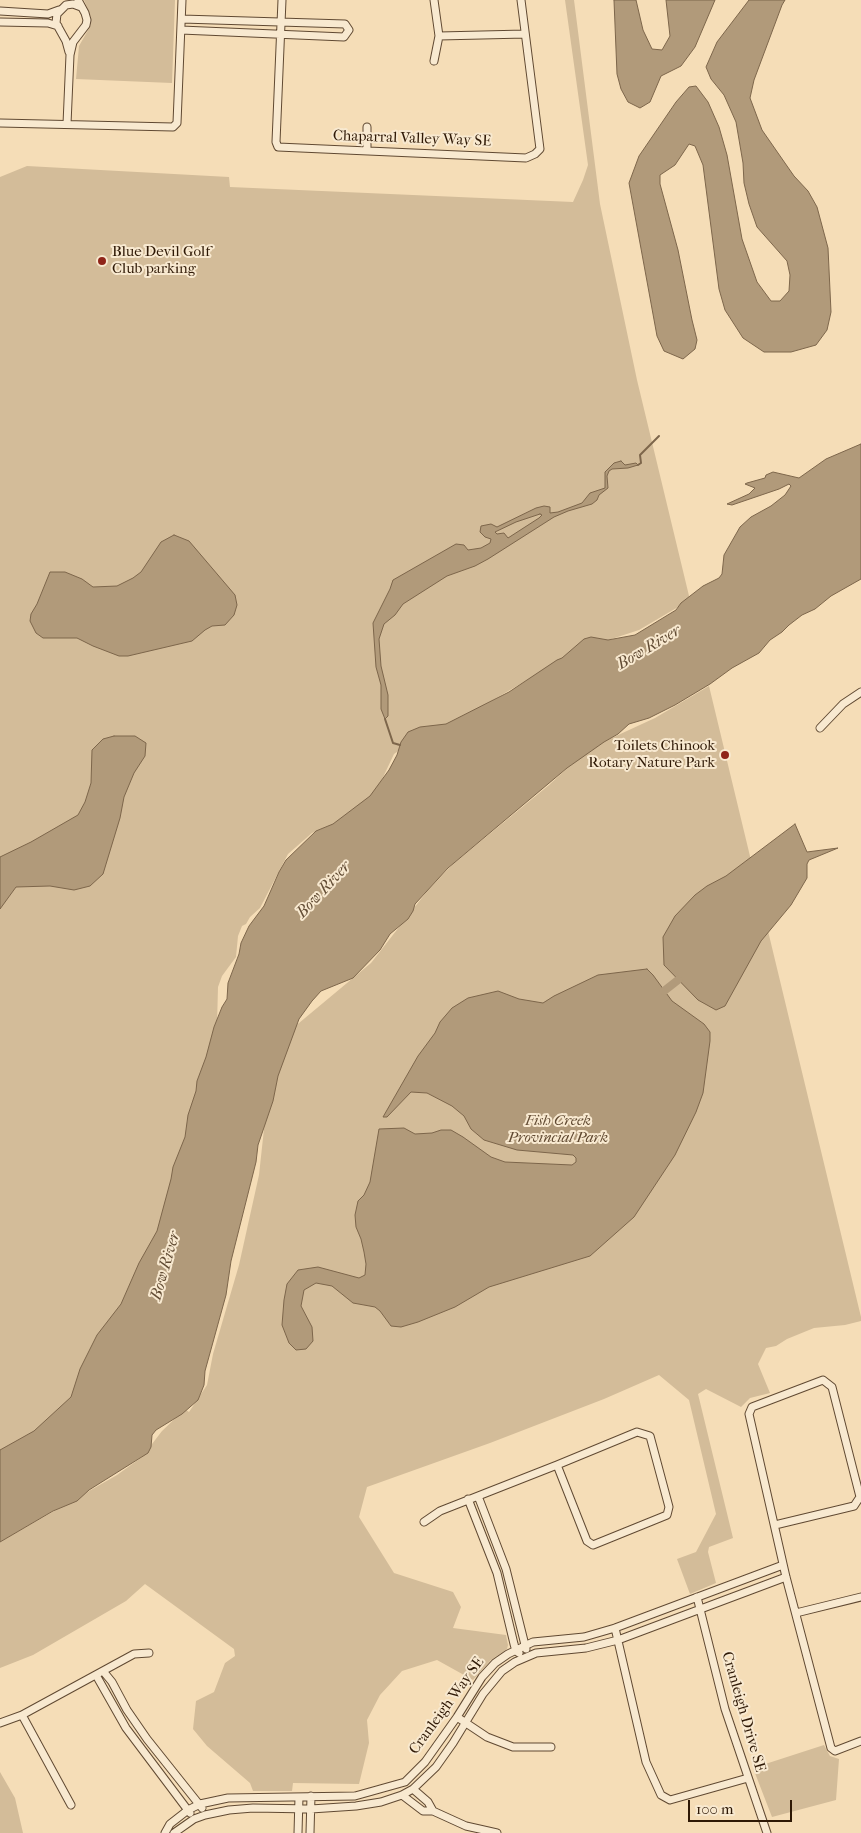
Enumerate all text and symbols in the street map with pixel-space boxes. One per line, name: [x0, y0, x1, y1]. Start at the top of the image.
street label: Chaparral Valley Way SE: [333, 127, 491, 151]
place label: Blue Devil Golf Club parking: [112, 243, 210, 278]
marker: Blue Devil Golf Club parking: [96, 255, 108, 267]
water label: Bow River: [614, 622, 684, 674]
place label: Toilets Chinook Rotary Nature Park: [588, 737, 715, 772]
marker: Toilets Chinook Rotary Nature Park: [719, 749, 731, 761]
water label: Bow River: [293, 858, 355, 922]
park label: Fish Creek Provincial Park: [508, 1112, 608, 1147]
water label: Bow River: [147, 1229, 185, 1303]
street label: Cranleigh Drive SE: [717, 1650, 769, 1774]
street label: Cranleigh Way SE: [406, 1654, 488, 1758]
scale bar: [691, 1790, 795, 1822]
text: 100 m: [696, 1800, 734, 1818]

